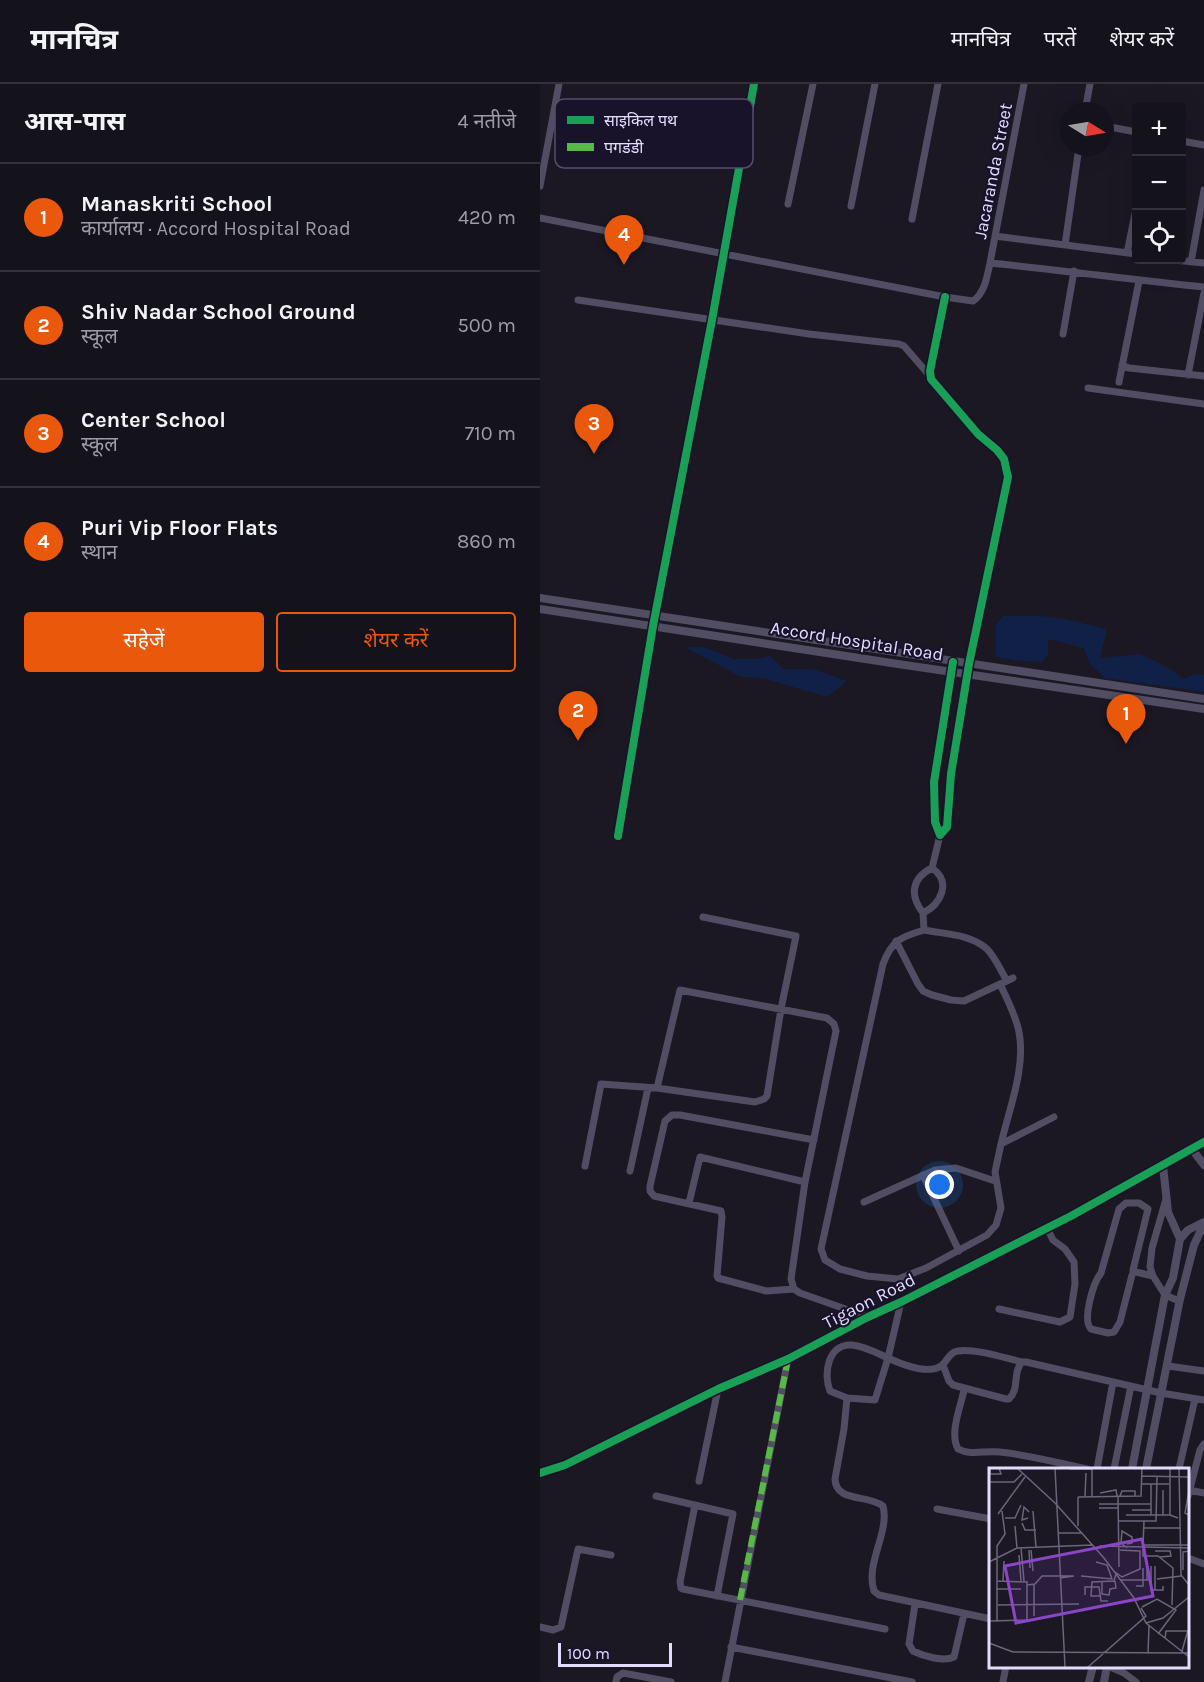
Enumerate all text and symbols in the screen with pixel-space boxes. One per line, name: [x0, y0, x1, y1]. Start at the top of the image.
text: मानचित्र: [30, 23, 118, 56]
text: मानचित्र: [951, 27, 1011, 51]
text: परतें: [1044, 27, 1076, 51]
text: शेयर करें: [1109, 27, 1174, 51]
legend: [555, 99, 753, 168]
street label: Jacaranda Street: [969, 101, 1017, 241]
north arrow: [1060, 102, 1114, 156]
map controls: [1132, 102, 1186, 264]
button: +: [1132, 102, 1186, 156]
text: आस-पास: [24, 106, 126, 137]
text: 4 नतीजे: [458, 110, 516, 133]
text: साइकिल पथ: [604, 111, 678, 130]
text: पगडंडी: [604, 138, 644, 157]
button: −: [1132, 156, 1186, 210]
text: Manaskriti School: [81, 191, 273, 217]
text: 1: [40, 206, 47, 229]
text: 420 m: [458, 206, 516, 229]
button: locate: [1132, 210, 1186, 264]
pin: 4: [604, 216, 644, 265]
text: कार्यालय · Accord Hospital Road: [81, 217, 351, 240]
text: Shiv Nadar School Ground: [81, 299, 356, 325]
text: 2: [37, 314, 50, 337]
text: 500 m: [458, 314, 516, 337]
text: स्कूल: [81, 325, 118, 348]
pin: 3: [574, 404, 614, 454]
text: Center School: [81, 407, 226, 433]
text: 3: [37, 422, 50, 445]
text: 710 m: [465, 422, 516, 445]
text: स्कूल: [81, 433, 118, 456]
text: Puri Vip Floor Flats: [81, 515, 278, 541]
text: 4: [38, 530, 49, 553]
text: 860 m: [457, 530, 516, 553]
text: स्थान: [81, 541, 117, 564]
button: सहेजें: [24, 612, 264, 672]
button: शेयर करें: [276, 612, 516, 672]
street label: Accord Hospital Road: [769, 616, 945, 666]
pin: 2: [558, 692, 597, 741]
pin: 1: [1106, 694, 1146, 744]
your location: [925, 1170, 954, 1199]
street label: Tigaon Road: [819, 1268, 919, 1334]
inset map: [989, 1468, 1189, 1667]
scale bar: [558, 1640, 672, 1668]
text: 100 m: [567, 1644, 610, 1663]

